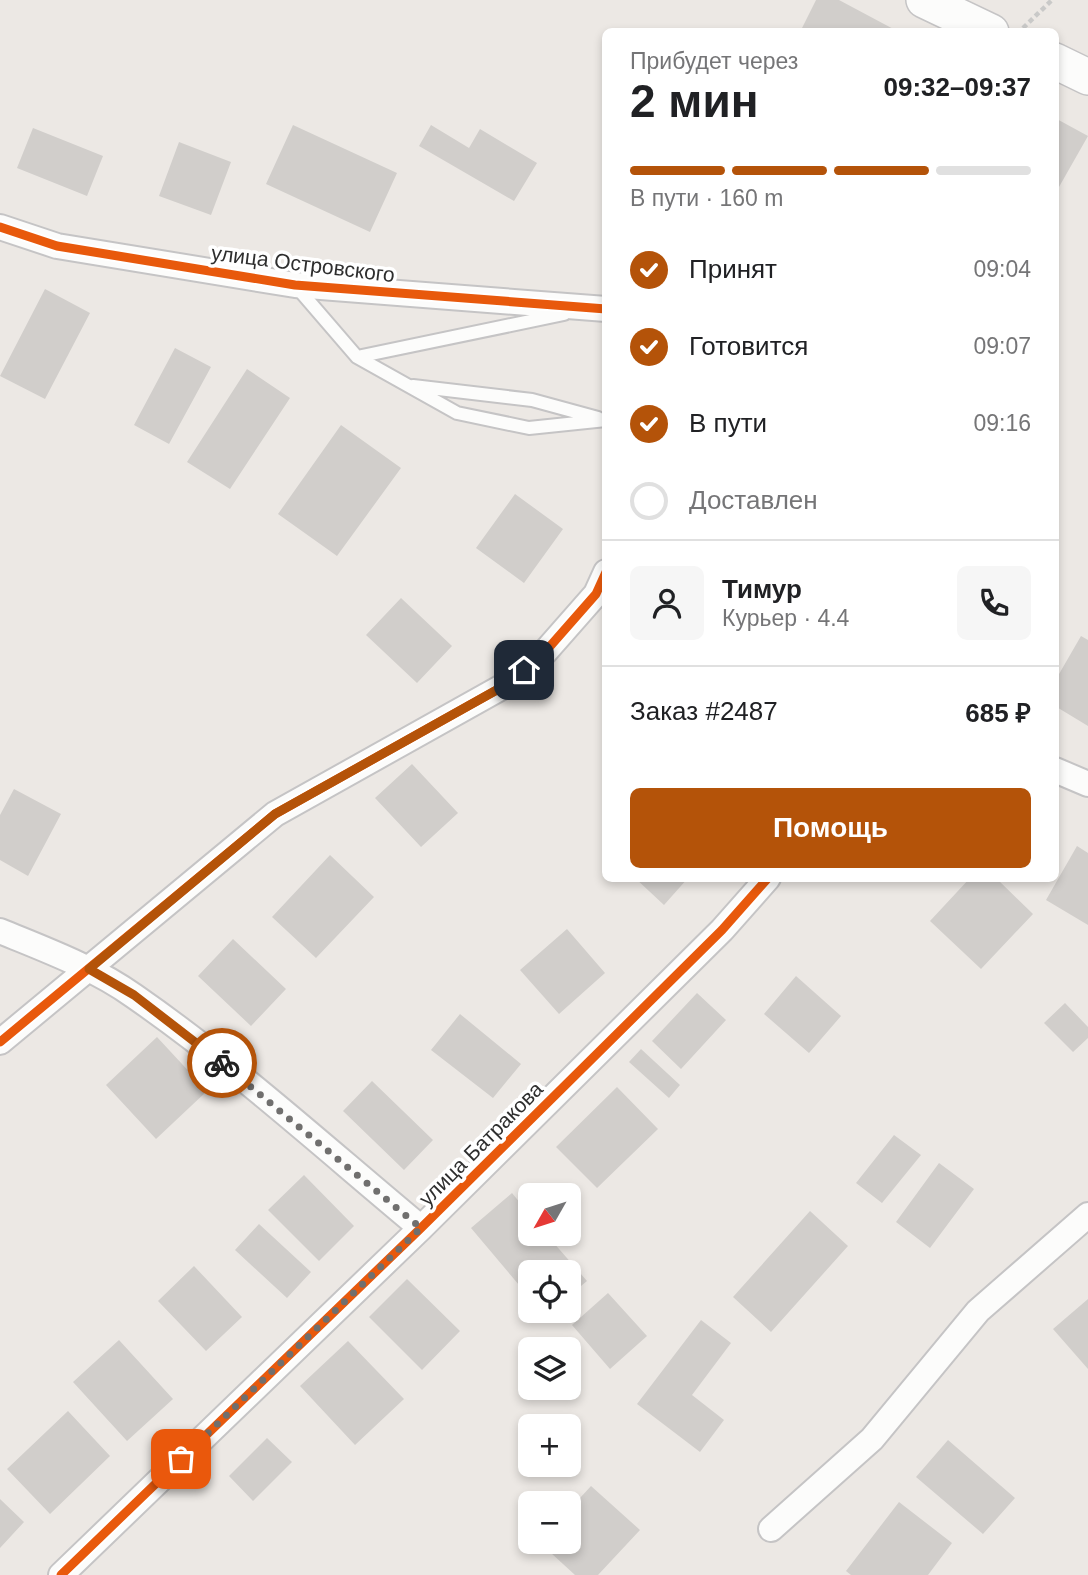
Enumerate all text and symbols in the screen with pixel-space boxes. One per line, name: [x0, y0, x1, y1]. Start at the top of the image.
text: Прибудет через: [630, 48, 798, 74]
text: 09:32–09:37: [884, 72, 1031, 102]
text: 2 мин: [630, 75, 758, 127]
text: В пути · 160 m: [630, 185, 783, 211]
street label: улица Островского: [210, 241, 396, 286]
icon: check: [630, 251, 668, 289]
text: Принят: [689, 254, 777, 284]
text: 09:04: [973, 256, 1031, 282]
icon: check: [630, 328, 668, 366]
text: Готовится: [689, 331, 808, 361]
text: 09:07: [973, 333, 1031, 359]
icon: check: [630, 405, 668, 443]
text: В пути: [689, 408, 767, 438]
text: 09:16: [973, 410, 1031, 436]
text: Доставлен: [689, 485, 818, 515]
button: person: [630, 566, 704, 640]
button: phone: [957, 566, 1031, 640]
text: Тимур: [722, 574, 802, 604]
text: Курьер · 4.4: [722, 605, 849, 631]
pin: [494, 640, 554, 700]
icon: home: [505, 651, 543, 689]
text: Заказ #2487: [630, 696, 778, 726]
text: 685 ₽: [965, 698, 1031, 728]
button: Помощь: [630, 788, 1031, 868]
courier: [187, 1028, 257, 1098]
icon: bike: [203, 1044, 241, 1082]
street label: улица Батракова: [414, 1077, 547, 1210]
north arrow: [518, 1183, 581, 1246]
map controls: [518, 1183, 581, 1554]
button: locate: [518, 1260, 581, 1323]
button: layers: [518, 1337, 581, 1400]
button: +: [518, 1414, 581, 1477]
pin: [151, 1429, 211, 1489]
icon: bag: [162, 1440, 200, 1478]
button: −: [518, 1491, 581, 1554]

